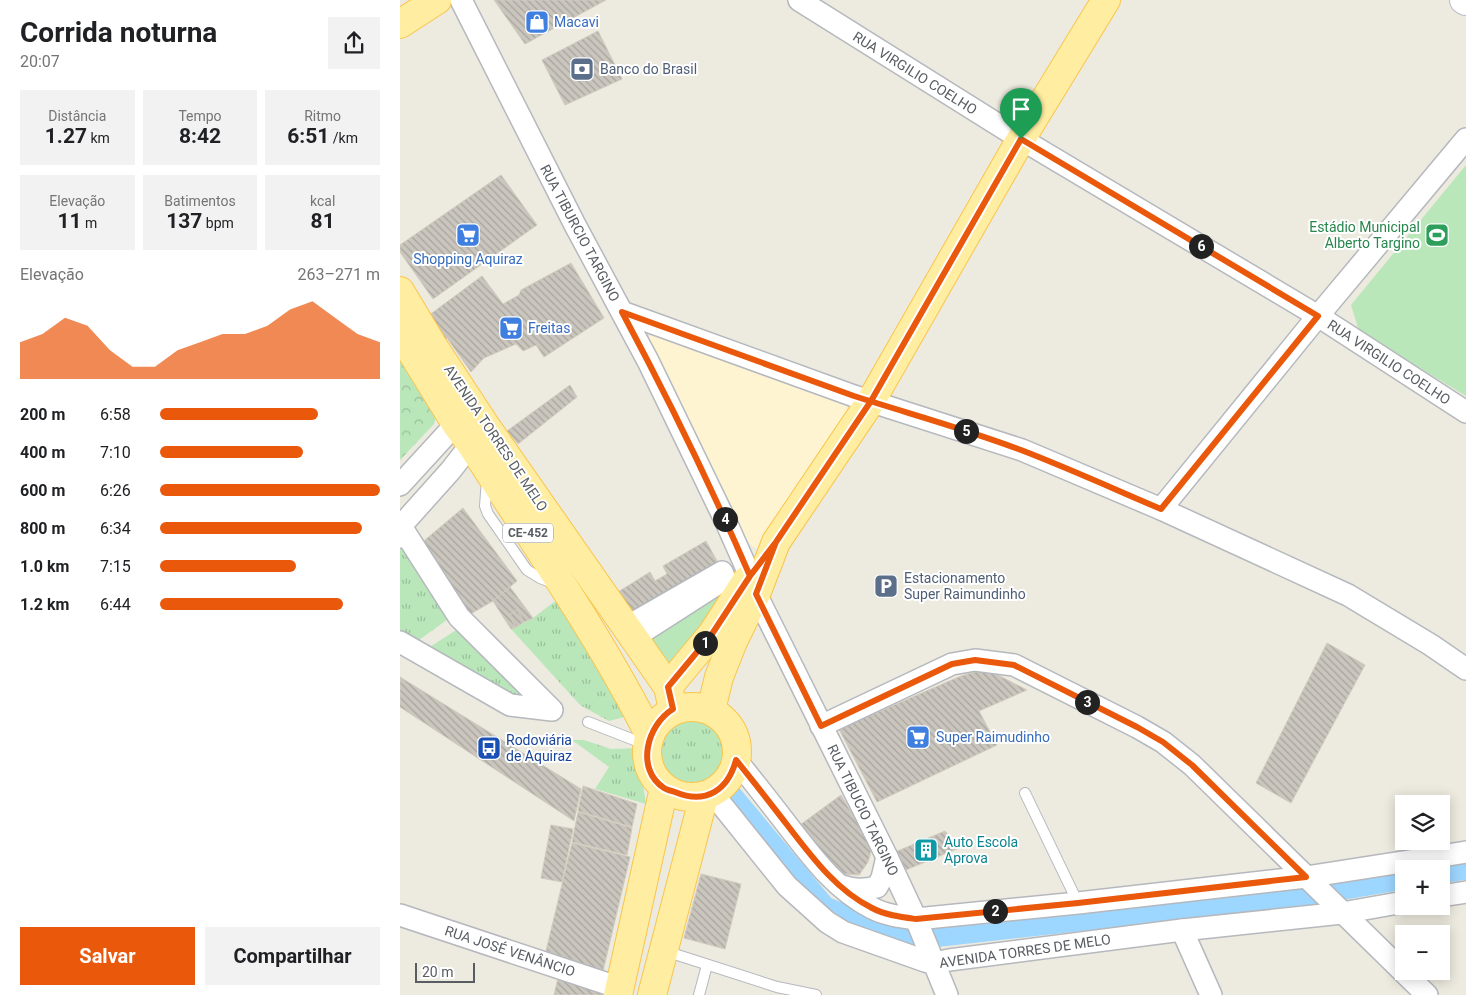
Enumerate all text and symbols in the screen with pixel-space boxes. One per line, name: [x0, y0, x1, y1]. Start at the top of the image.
shop icon: Macavi: [524, 9, 550, 35]
place label: Macavi: [554, 14, 599, 30]
text: Corrida noturna: [20, 16, 217, 49]
button: share: [328, 17, 380, 69]
street label: RUA VIRGILIO COELHO: [850, 28, 980, 118]
text: 20:07: [20, 52, 60, 71]
bank icon: Banco do Brasil: [569, 56, 595, 82]
place label: Banco do Brasil: [600, 61, 697, 77]
pin: [1000, 88, 1042, 139]
icon: arrive: [1007, 95, 1035, 123]
text: Distância: [48, 108, 106, 124]
text: Tempo: [178, 108, 222, 124]
text: Ritmo: [304, 108, 341, 124]
text: 1.27: [45, 124, 87, 148]
text: 8:42: [179, 124, 221, 148]
text: 6:51: [287, 124, 329, 148]
text: km: [87, 130, 110, 146]
text: /km: [329, 130, 358, 146]
street label: RUA TIBURCIO TARGINO: [537, 162, 623, 304]
text: Elevação: [49, 193, 105, 209]
text: Batimentos: [164, 193, 236, 209]
text: kcal: [310, 193, 335, 209]
text: 11: [57, 209, 82, 233]
text: 137: [166, 209, 202, 233]
text: 81: [311, 209, 335, 233]
text: m: [82, 215, 97, 231]
text: bpm: [202, 215, 234, 231]
place label: Estádio Municipal Alberto Targino: [1309, 219, 1420, 251]
supermarket icon: Shopping Aquiraz: [455, 222, 481, 248]
sports icon: Estádio Municipal Alberto Targino: [1424, 222, 1450, 248]
pin: 6: [1188, 234, 1214, 258]
text: 6: [1197, 238, 1206, 254]
place label: Shopping Aquiraz: [413, 251, 523, 267]
text: Elevação: [20, 265, 84, 284]
text: 263–271 m: [298, 265, 380, 284]
supermarket icon: Freitas: [498, 315, 524, 341]
street label: RUA VIRGILIO COELHO: [1325, 316, 1453, 408]
place label: Freitas: [528, 320, 570, 336]
street label: AVENIDA TORRES DE MELO: [441, 362, 551, 514]
text: 200 m: [20, 405, 65, 424]
text: 6:58: [100, 405, 131, 424]
pin: 5: [954, 418, 978, 444]
text: 5: [962, 423, 971, 439]
text: 400 m: [20, 443, 65, 462]
text: 7:10: [100, 443, 131, 462]
text: 600 m: [20, 481, 65, 500]
text: 6:26: [100, 481, 131, 500]
pin: 4: [712, 506, 738, 532]
text: 4: [721, 511, 730, 527]
text: 800 m: [20, 519, 65, 538]
text: 6:34: [100, 519, 131, 538]
road number: CE-452: [503, 524, 553, 542]
text: 1.0 km: [20, 557, 69, 576]
text: 7:15: [100, 557, 131, 576]
place label: Estacionamento Super Raimundinho: [904, 570, 1026, 602]
parking icon: Estacionamento Super Raimundinho: [873, 573, 899, 599]
text: 1.2 km: [20, 595, 69, 614]
text: 6:44: [100, 595, 131, 614]
pin: 1: [692, 630, 718, 656]
text: 1: [701, 635, 710, 651]
pin: 3: [1074, 690, 1100, 714]
text: 3: [1083, 694, 1092, 710]
supermarket icon: Super Raimudinho: [905, 724, 931, 750]
place label: Super Raimudinho: [936, 729, 1050, 745]
place label: Rodoviária de Aquiraz: [506, 732, 572, 764]
bus stop icon: Rodoviária de Aquiraz: [476, 735, 502, 761]
street label: RUA TIBUCIO TARGINO: [824, 742, 902, 878]
map controls: [1395, 795, 1450, 980]
button: layers: [1395, 795, 1450, 850]
place label: Auto Escola Aprova: [944, 834, 1018, 866]
building icon: Auto Escola Aprova: [913, 837, 939, 863]
button: +: [1395, 860, 1450, 915]
pin: 2: [982, 898, 1008, 924]
text: 2: [991, 903, 1000, 919]
street label: RUA JOSÉ VENÂNCIO: [443, 921, 577, 980]
button: −: [1395, 925, 1450, 980]
button: Salvar: [20, 927, 195, 985]
button: Compartilhar: [205, 927, 380, 985]
street label: AVENIDA TORRES DE MELO: [938, 931, 1112, 971]
scale bar: [415, 960, 475, 983]
text: 20 m: [422, 964, 454, 980]

